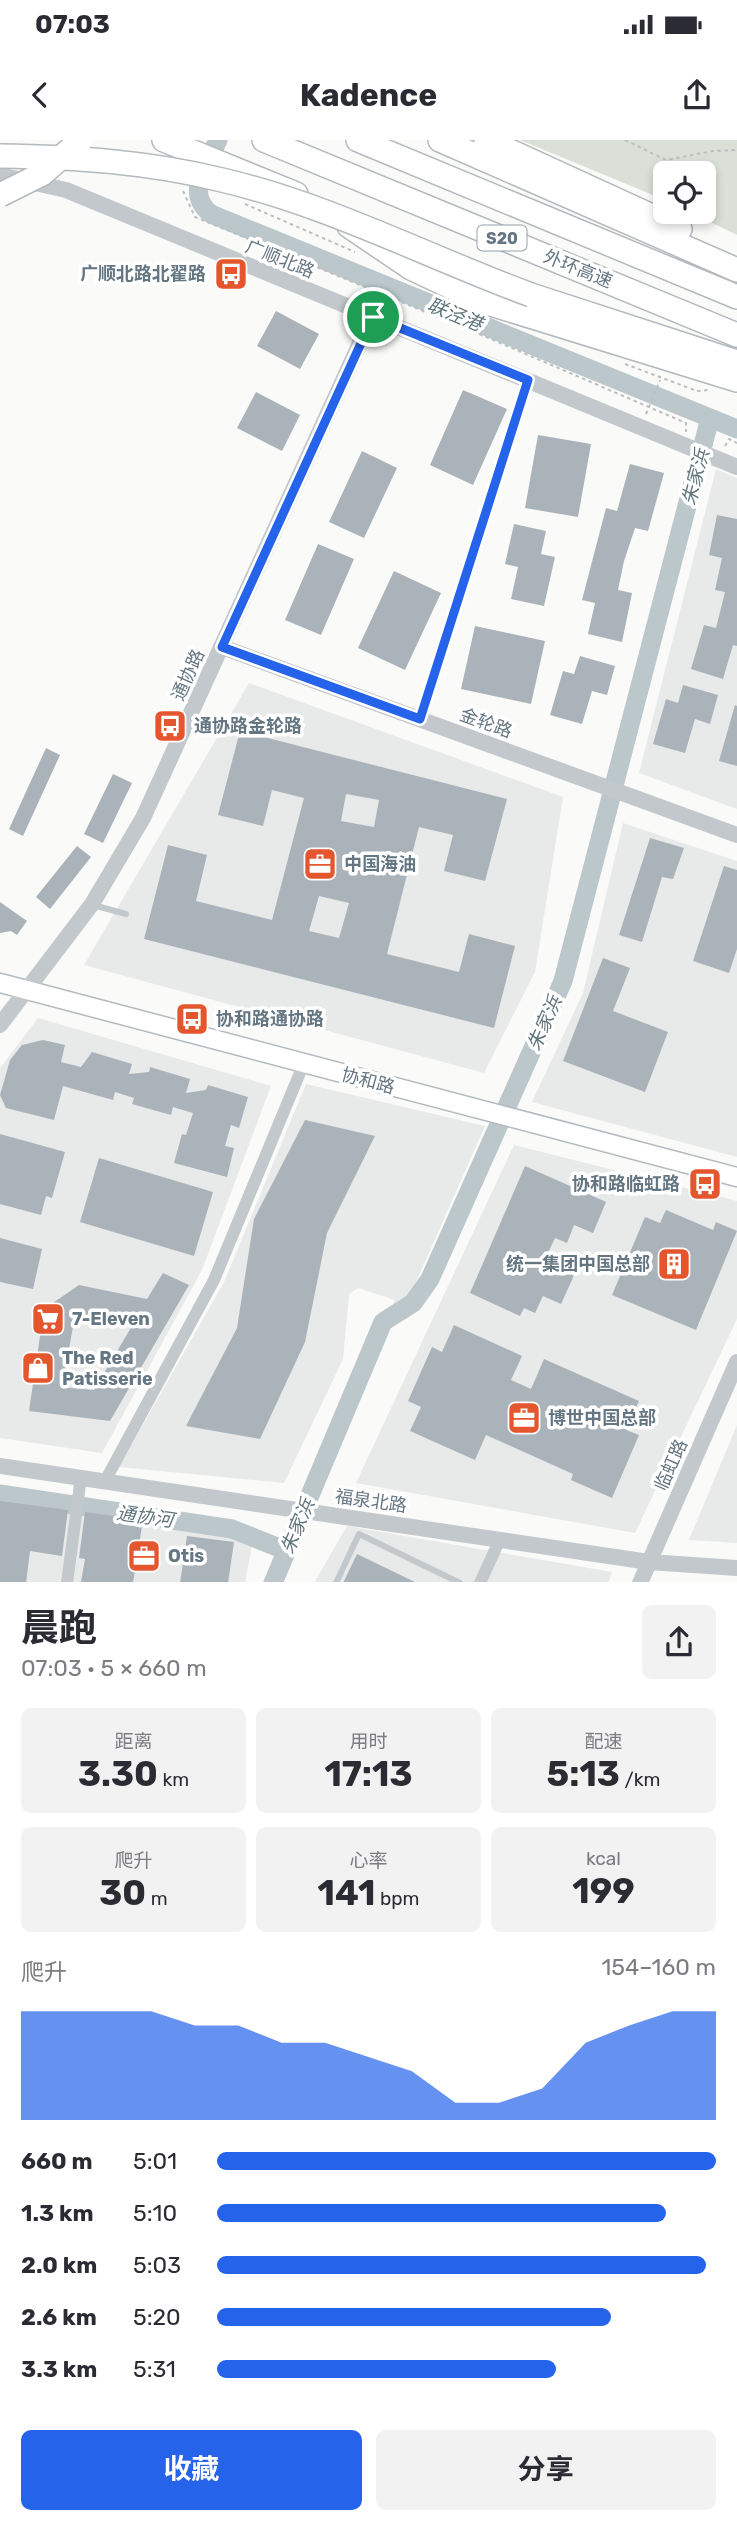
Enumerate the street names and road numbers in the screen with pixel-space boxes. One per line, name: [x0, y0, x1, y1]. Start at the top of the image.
road number: S20: [477, 226, 526, 250]
street label: 广顺北路: [243, 235, 317, 283]
street label: 外环高速: [541, 245, 615, 293]
street label: 通协路: [167, 646, 209, 704]
street label: 金轮路: [457, 703, 515, 743]
street label: 协和路: [339, 1063, 397, 1099]
street label: 临虹路: [650, 1436, 692, 1494]
street label: 福泉北路: [334, 1485, 408, 1517]

